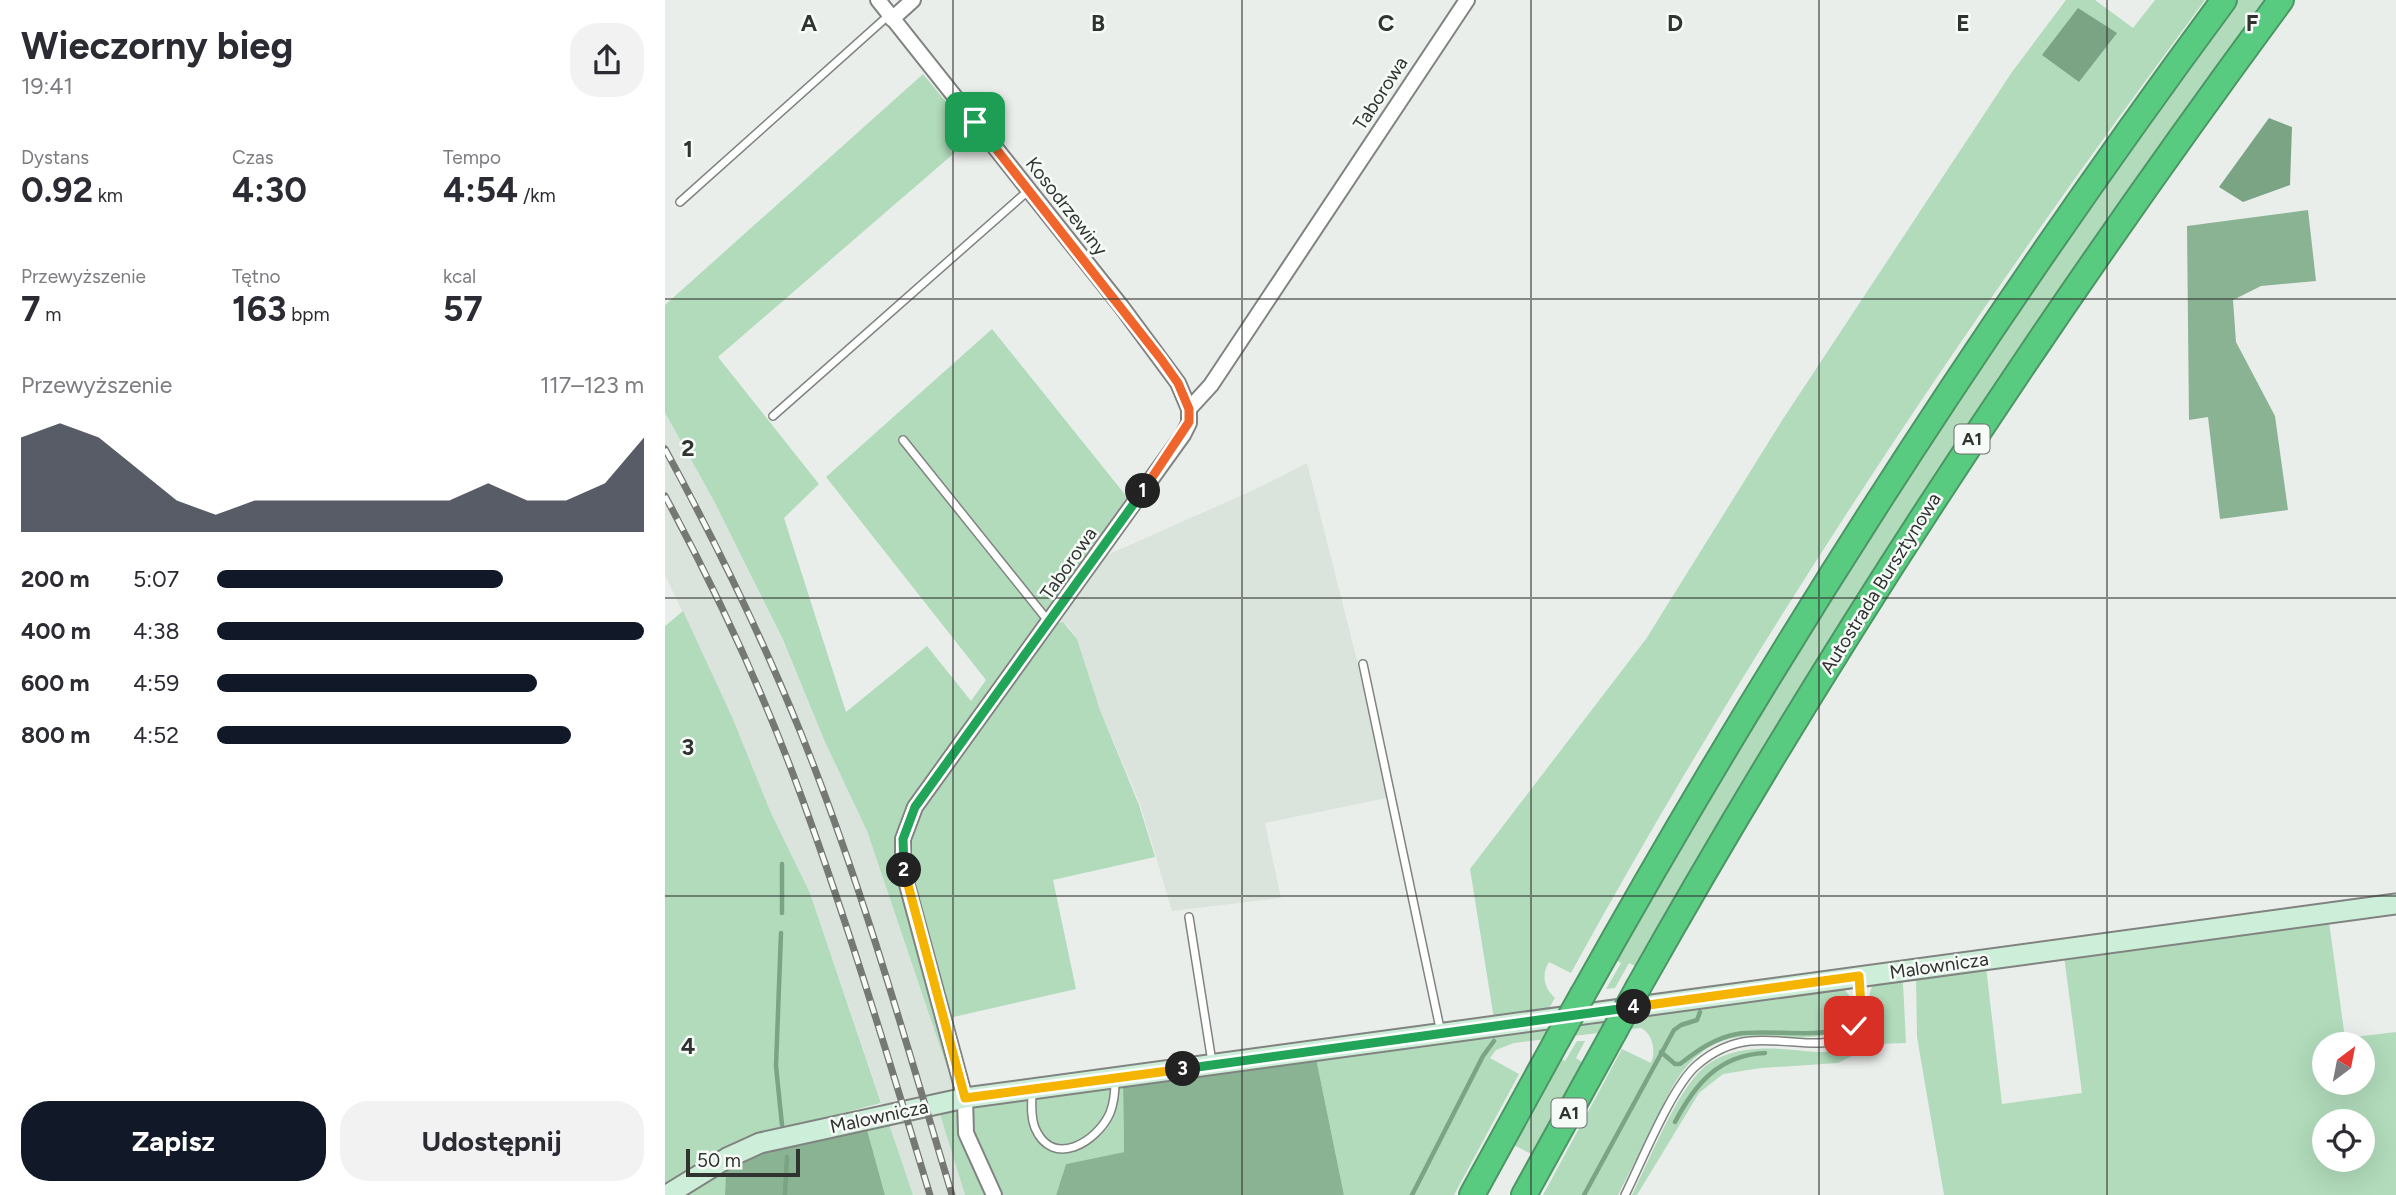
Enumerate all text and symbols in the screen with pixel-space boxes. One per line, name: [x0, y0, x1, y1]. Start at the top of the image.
text: A: [801, 9, 818, 37]
text: B: [1091, 9, 1105, 37]
text: C: [1378, 9, 1395, 37]
text: D: [1667, 9, 1683, 37]
text: E: [1956, 9, 1970, 37]
text: F: [2246, 9, 2259, 37]
text: Wieczorny bieg: [21, 23, 293, 69]
button: share: [570, 23, 644, 97]
street label: Taborowa: [1348, 52, 1413, 134]
text: 19:41: [21, 72, 73, 100]
pin: [945, 92, 1005, 152]
icon: arrive: [956, 103, 994, 141]
text: 1: [683, 135, 693, 163]
text: Dystans: [21, 146, 89, 169]
text: Czas: [232, 146, 274, 169]
text: Tempo: [443, 146, 501, 169]
street label: Kosodrzewiny: [1021, 152, 1112, 260]
text: 0.92: [21, 169, 93, 211]
text: 4:30: [232, 169, 307, 211]
text: 4:54: [443, 169, 518, 211]
text: km: [93, 184, 123, 207]
text: /km: [518, 184, 556, 207]
text: Przewyższenie: [21, 265, 146, 288]
text: Tętno: [232, 265, 281, 288]
text: kcal: [443, 265, 476, 288]
text: 7: [21, 288, 40, 330]
text: 163: [232, 288, 287, 330]
text: 57: [443, 288, 483, 330]
text: m: [40, 303, 61, 326]
text: bpm: [287, 303, 330, 326]
text: Przewyższenie: [21, 371, 172, 399]
text: 117–123 m: [540, 371, 644, 399]
road number: A1: [1955, 424, 1989, 454]
text: 2: [681, 434, 695, 462]
pin: 1: [1126, 474, 1161, 508]
text: 1: [1138, 479, 1147, 502]
street label: Autostrada Bursztynowa: [1815, 489, 1946, 678]
street label: Taborowa: [1035, 523, 1102, 604]
text: 200 m: [21, 565, 90, 593]
text: 5:07: [133, 565, 179, 593]
text: 400 m: [21, 617, 91, 645]
text: 4:38: [133, 617, 180, 645]
text: 600 m: [21, 669, 90, 697]
text: 4:59: [133, 669, 179, 697]
text: 800 m: [21, 721, 90, 749]
text: 4:52: [133, 721, 179, 749]
text: 3: [682, 733, 694, 761]
pin: 2: [887, 852, 921, 888]
text: 2: [898, 858, 909, 881]
street label: Malownicza: [1888, 947, 1990, 984]
pin: 4: [1616, 990, 1651, 1024]
text: 4: [1627, 995, 1640, 1018]
pin: [1824, 996, 1884, 1056]
icon: check: [1835, 1007, 1873, 1045]
text: 4: [681, 1032, 695, 1060]
north arrow: [2312, 1032, 2375, 1096]
map controls: [2312, 1032, 2375, 1172]
pin: 3: [1165, 1052, 1201, 1086]
text: 3: [1177, 1057, 1188, 1080]
street label: Malownicza: [828, 1095, 930, 1138]
road number: A1: [1551, 1098, 1587, 1128]
button: Zapisz: [21, 1101, 326, 1181]
button: Udostępnij: [340, 1101, 644, 1181]
button: locate: [2312, 1109, 2375, 1172]
scale bar: [686, 1146, 800, 1178]
text: 50 m: [697, 1149, 741, 1172]

